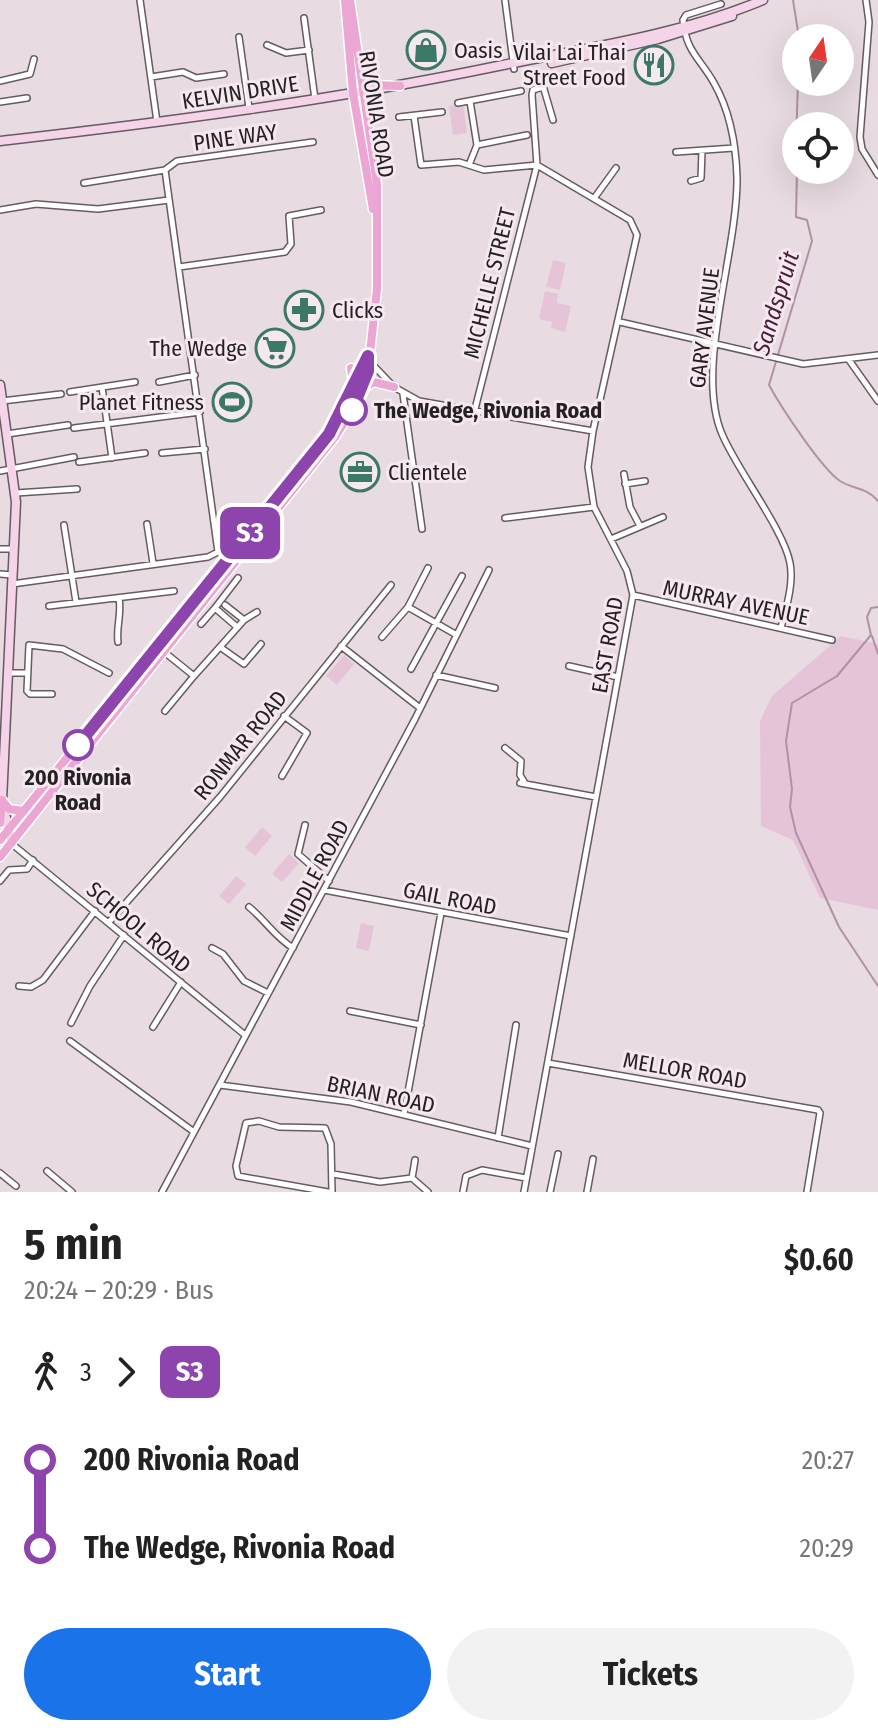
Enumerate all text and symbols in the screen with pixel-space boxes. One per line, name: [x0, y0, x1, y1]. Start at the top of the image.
north arrow: [782, 24, 854, 96]
map controls: [782, 24, 854, 184]
shop icon: Oasis: [405, 29, 447, 71]
place label: Oasis: [454, 37, 503, 64]
place label: Vilai Lai Thai Street Food: [513, 39, 626, 91]
restaurant icon: Vilai Lai Thai Street Food: [633, 44, 675, 86]
street label: RIVONIA ROAD: [353, 49, 400, 180]
street label: KELVIN DRIVE: [180, 70, 300, 115]
button: locate: [782, 112, 854, 184]
street label: PINE WAY: [192, 118, 279, 157]
street label: MICHELLE STREET: [458, 204, 521, 361]
water label: Sandspruit: [747, 248, 805, 359]
street label: GARY AVENUE: [684, 266, 725, 390]
pharmacy icon: Clicks: [283, 289, 325, 331]
place label: Clicks: [332, 297, 383, 324]
supermarket icon: The Wedge: [254, 327, 296, 369]
place label: The Wedge: [149, 335, 247, 362]
sports icon: Planet Fitness: [211, 381, 253, 423]
place label: Planet Fitness: [79, 389, 204, 416]
marker: The Wedge, Rivonia Road: [337, 395, 367, 425]
place label: The Wedge, Rivonia Road: [374, 397, 602, 424]
office icon: Clientele: [339, 451, 381, 493]
place label: Clientele: [388, 459, 467, 486]
line badge: S3: [214, 507, 286, 559]
text: S3: [236, 516, 264, 549]
street label: MURRAY AVENUE: [660, 574, 811, 631]
street label: EAST ROAD: [586, 595, 629, 695]
street label: RONMAR ROAD: [188, 685, 293, 806]
marker: 200 Rivonia Road: [63, 730, 93, 760]
place label: 200 Rivonia Road: [24, 764, 132, 816]
street label: MIDDLE ROAD: [274, 815, 355, 935]
street label: SCHOOL ROAD: [81, 876, 196, 979]
street label: GAIL ROAD: [401, 876, 499, 921]
street label: MELLOR ROAD: [621, 1046, 749, 1095]
street label: BRIAN ROAD: [324, 1070, 437, 1119]
text: 5 min: [24, 1218, 123, 1271]
text: $0.60: [784, 1242, 854, 1278]
text: 20:24 – 20:29 · Bus: [24, 1275, 214, 1306]
icon: walk: [24, 1350, 68, 1394]
icon: forward: [104, 1350, 148, 1394]
text: S3: [176, 1355, 204, 1388]
text: 3: [80, 1357, 92, 1388]
text: 200 Rivonia Road: [84, 1442, 300, 1478]
text: 20:27: [802, 1445, 854, 1476]
text: The Wedge, Rivonia Road: [84, 1530, 395, 1566]
text: 20:29: [800, 1533, 854, 1564]
button: Start: [24, 1628, 431, 1720]
button: Tickets: [447, 1628, 854, 1720]

